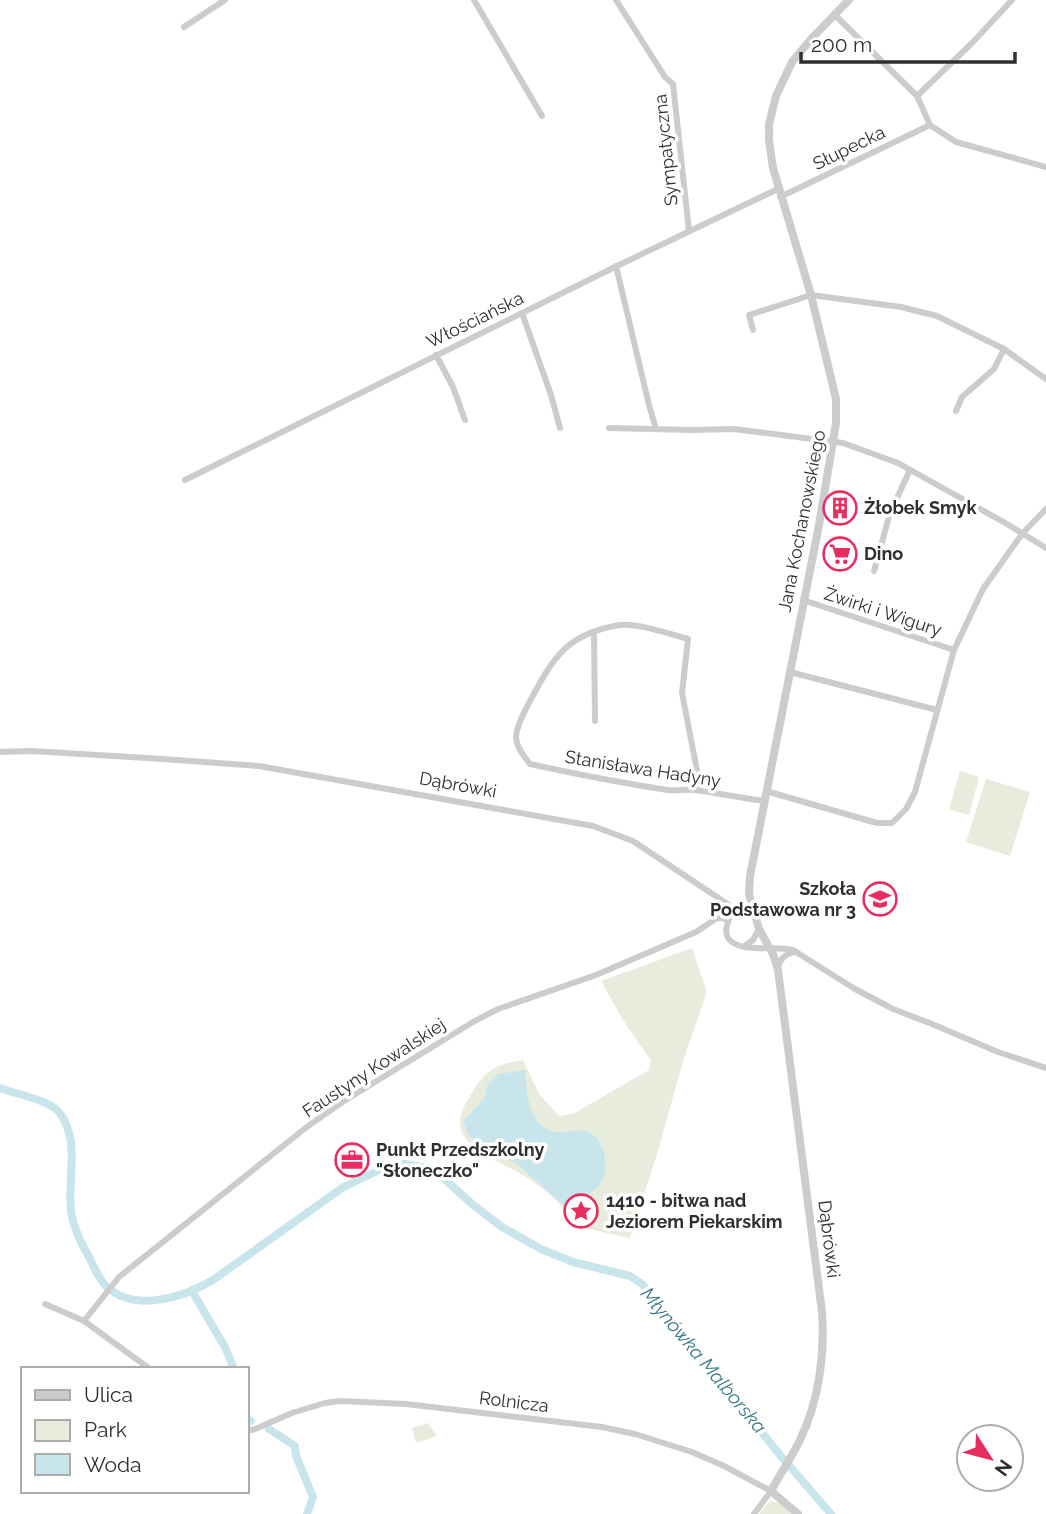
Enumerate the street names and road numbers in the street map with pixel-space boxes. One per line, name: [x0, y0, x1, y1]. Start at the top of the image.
street label: Sympatyczna: [649, 93, 682, 207]
street label: Słupecka: [809, 121, 888, 174]
street label: Włościańska: [423, 287, 527, 352]
street label: Jana Kochanowskiego: [774, 428, 830, 614]
street label: Żwirki i Wigury: [822, 583, 945, 641]
street label: Stanisława Hadyny: [564, 746, 723, 791]
street label: Dąbrówki: [418, 767, 498, 802]
street label: Faustyny Kowalskiej: [298, 1014, 449, 1122]
street label: Dąbrówki: [814, 1199, 845, 1279]
street label: Rolnicza: [478, 1387, 550, 1416]

